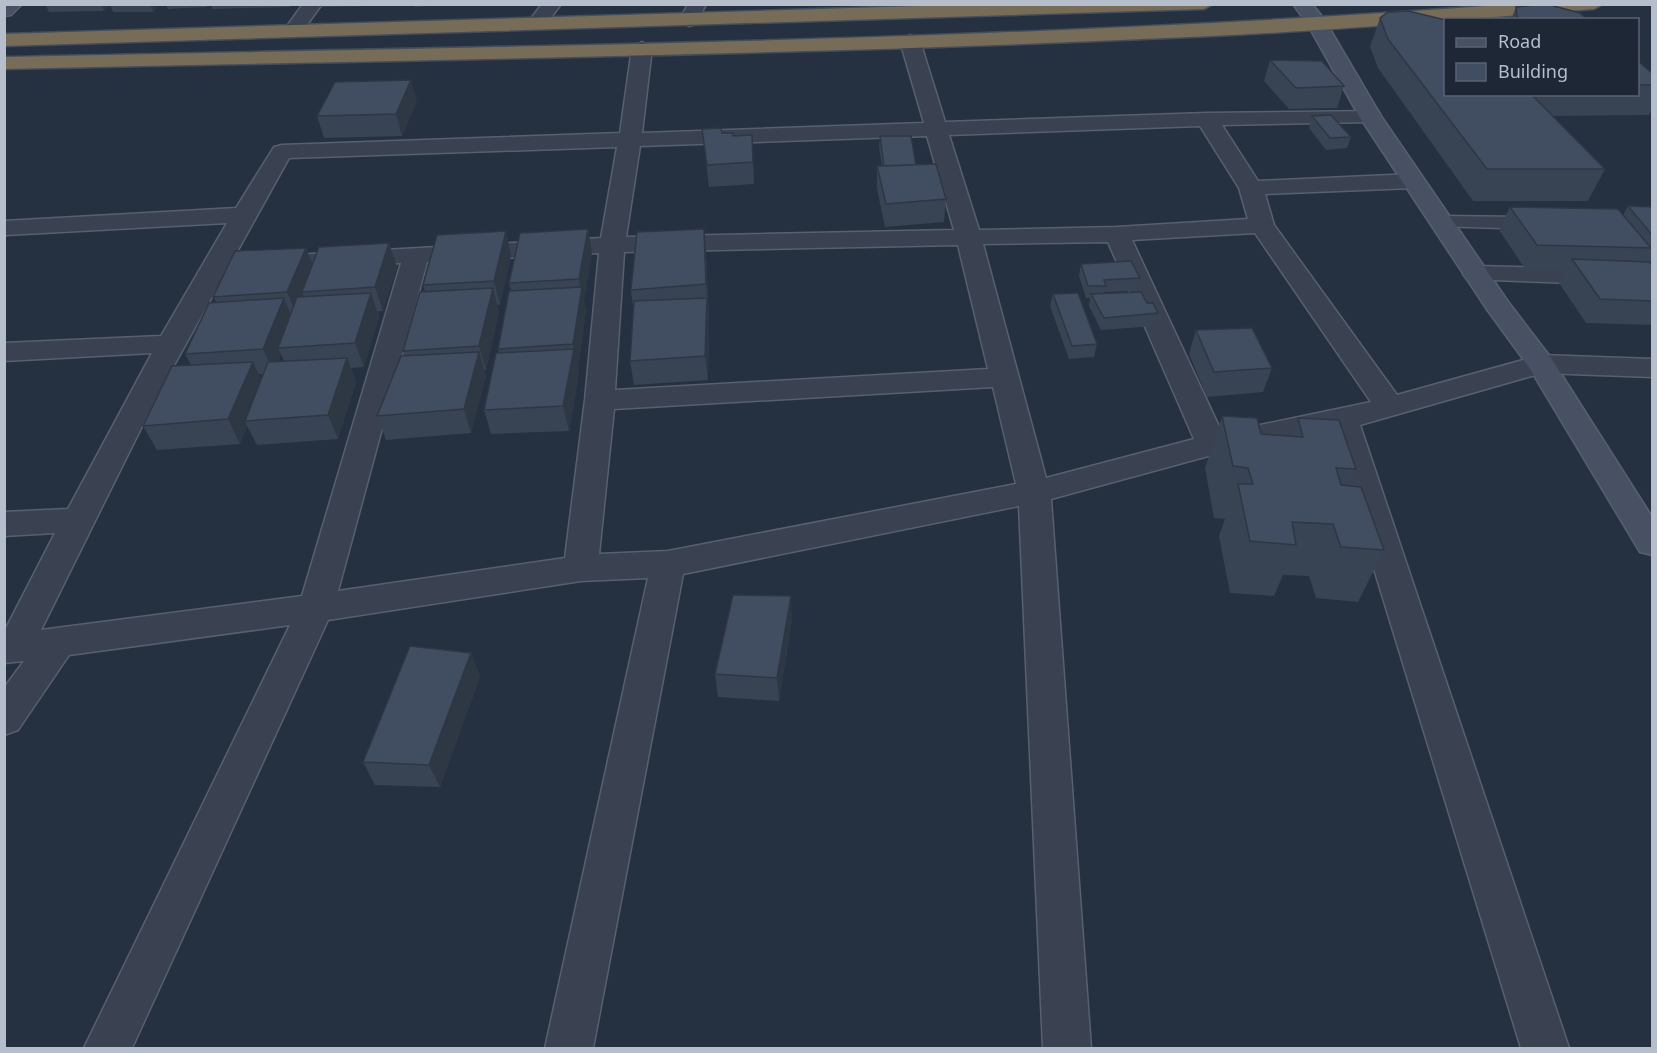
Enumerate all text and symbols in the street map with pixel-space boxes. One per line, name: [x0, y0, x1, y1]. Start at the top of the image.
legend: [1444, 18, 1639, 96]
text: Road: [1498, 29, 1541, 53]
text: Building: [1498, 59, 1568, 83]

